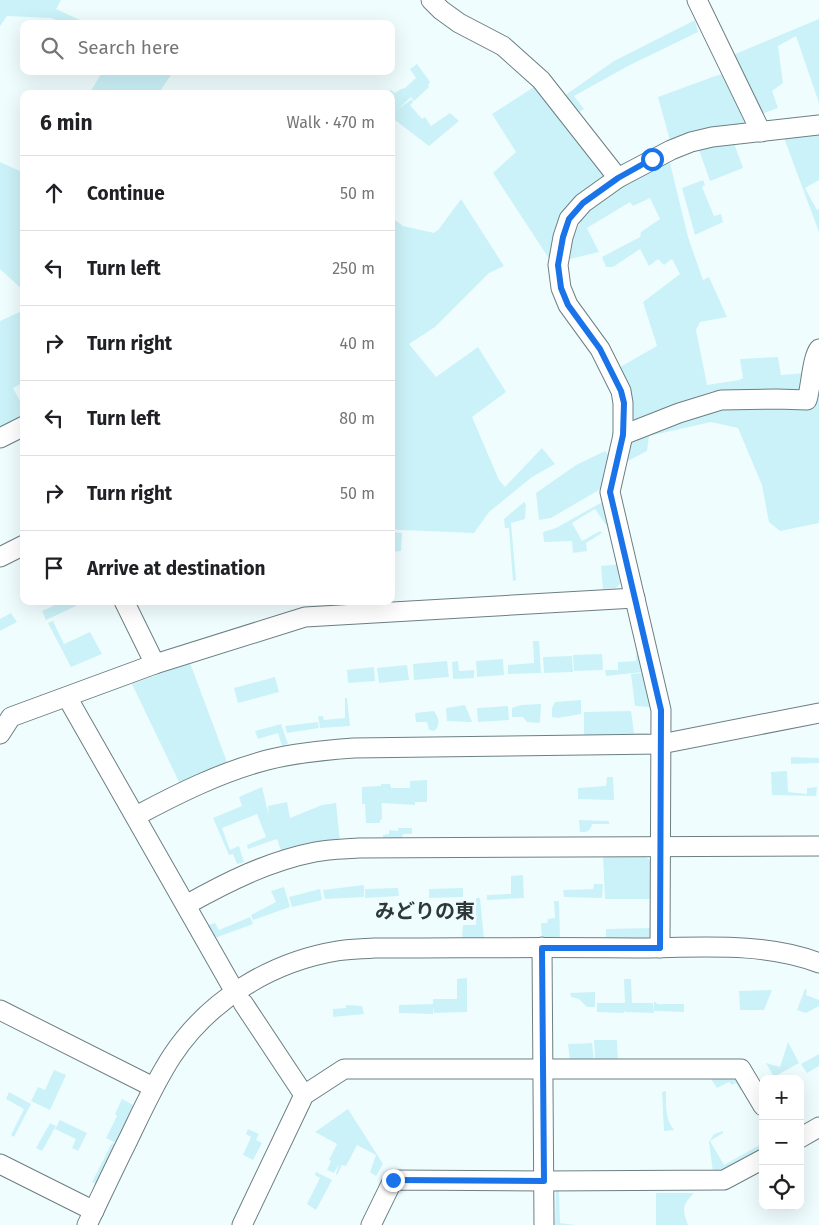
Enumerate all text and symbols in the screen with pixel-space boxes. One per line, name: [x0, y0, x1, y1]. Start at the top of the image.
search box: [20, 20, 395, 75]
icon: search: [38, 34, 66, 62]
text: Search here: [78, 36, 179, 59]
text: 6 min: [40, 110, 93, 136]
text: Walk · 470 m: [287, 113, 375, 132]
route start: [641, 148, 664, 171]
icon: ahead: [40, 179, 68, 207]
text: Continue: [87, 182, 165, 205]
text: 50 m: [340, 184, 375, 203]
icon: left: [40, 254, 68, 282]
text: Turn left: [87, 257, 161, 280]
text: 250 m: [332, 259, 375, 278]
icon: right: [40, 329, 68, 357]
text: Turn right: [87, 332, 172, 355]
text: 40 m: [340, 334, 375, 353]
icon: left: [40, 404, 68, 432]
text: Turn left: [87, 407, 161, 430]
text: 80 m: [339, 409, 375, 428]
icon: right: [40, 479, 68, 507]
text: Turn right: [87, 482, 172, 505]
text: 50 m: [340, 484, 375, 503]
icon: arrive: [40, 554, 68, 582]
text: Arrive at destination: [87, 557, 266, 580]
district label: みどりの東: [375, 899, 475, 923]
map controls: [759, 1075, 804, 1210]
button: +: [759, 1075, 804, 1120]
button: −: [759, 1120, 804, 1165]
button: locate: [759, 1165, 804, 1210]
route end: [382, 1169, 405, 1192]

